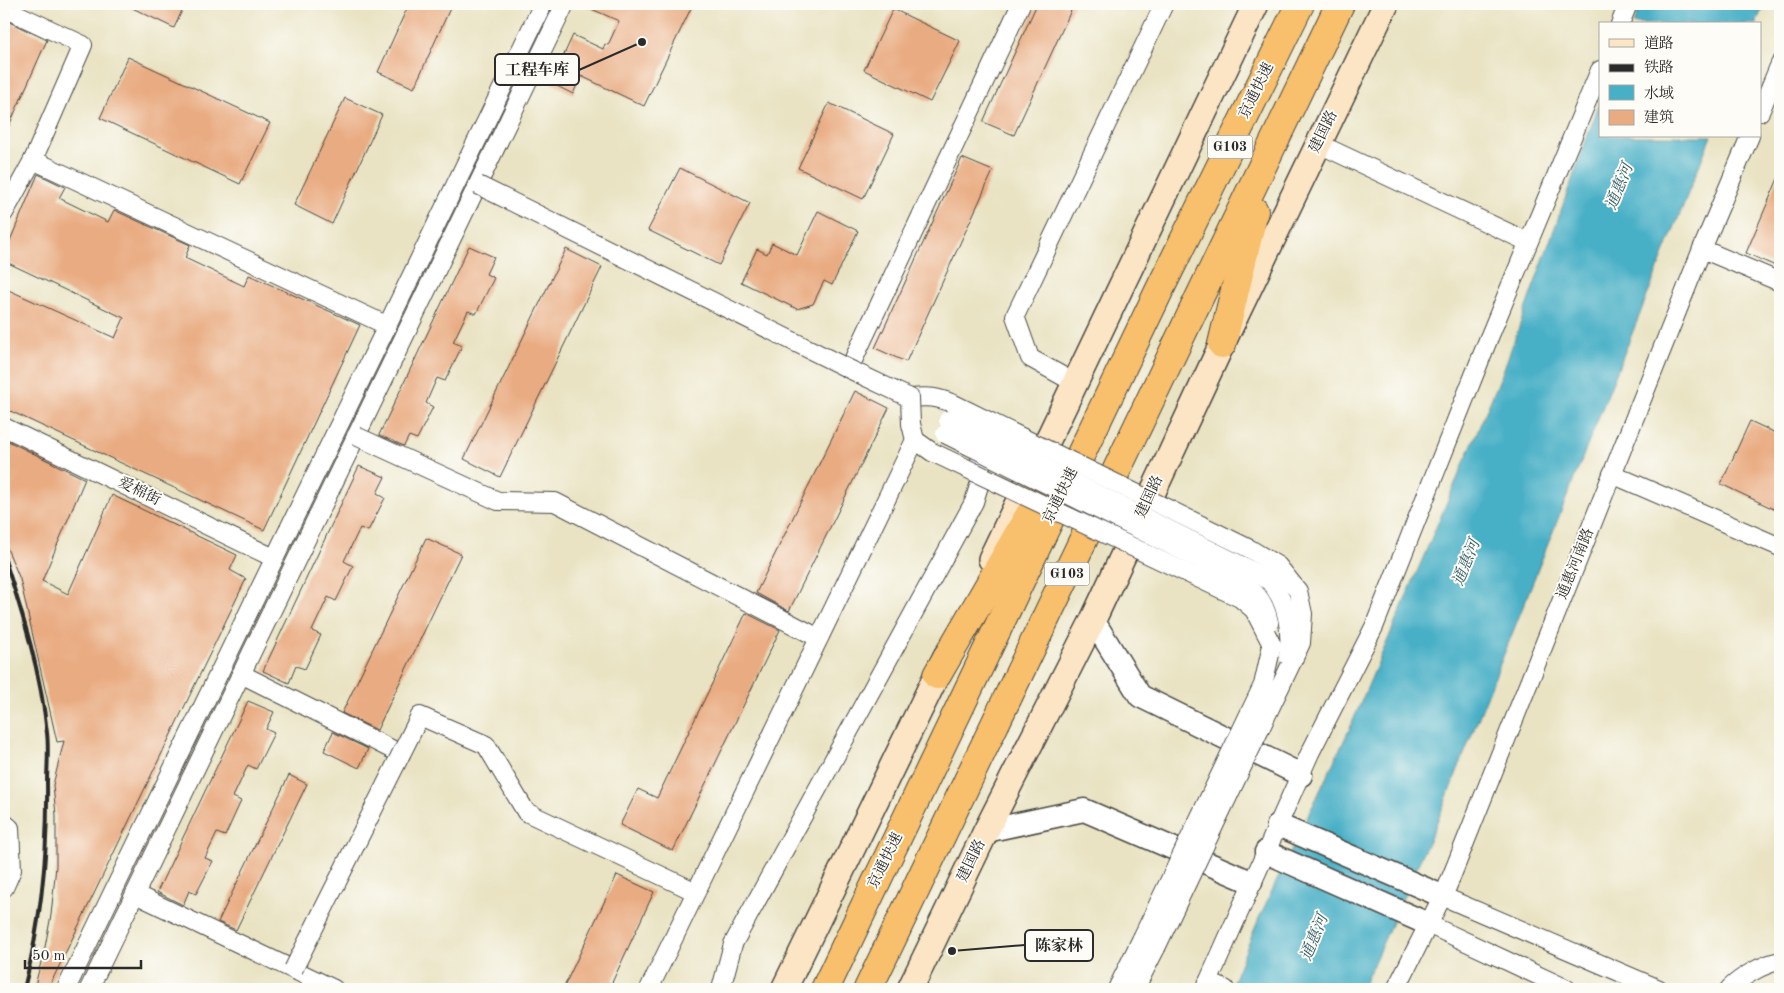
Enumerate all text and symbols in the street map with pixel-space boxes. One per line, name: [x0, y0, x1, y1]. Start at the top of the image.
legend: [1599, 22, 1762, 138]
text: 道路: [1644, 35, 1674, 52]
callout: 工程车库: [495, 54, 579, 85]
text: 铁路: [1644, 59, 1674, 76]
text: 工程车库: [505, 60, 569, 79]
street label: 京通快速: [1235, 60, 1277, 121]
text: 水域: [1644, 85, 1674, 102]
street label: 建国路: [1306, 108, 1341, 156]
text: 建筑: [1644, 109, 1674, 126]
road number: G103: [1208, 136, 1252, 158]
water label: 通惠河: [1602, 158, 1638, 212]
street label: 京通快速: [1039, 465, 1081, 526]
street label: 建国路: [1132, 473, 1166, 521]
street label: 爱棉街: [115, 474, 163, 509]
street label: 通惠河南路: [1553, 526, 1597, 602]
water label: 通惠河: [1449, 534, 1485, 588]
road number: G103: [1044, 562, 1090, 586]
street label: 京通快速: [864, 830, 906, 891]
street label: 建国路: [954, 837, 989, 885]
water label: 通惠河: [1297, 909, 1333, 963]
callout: 陈家林: [1025, 930, 1093, 961]
text: 陈家林: [1035, 936, 1083, 955]
scale bar: [25, 938, 141, 970]
text: 50 m: [32, 949, 66, 964]

